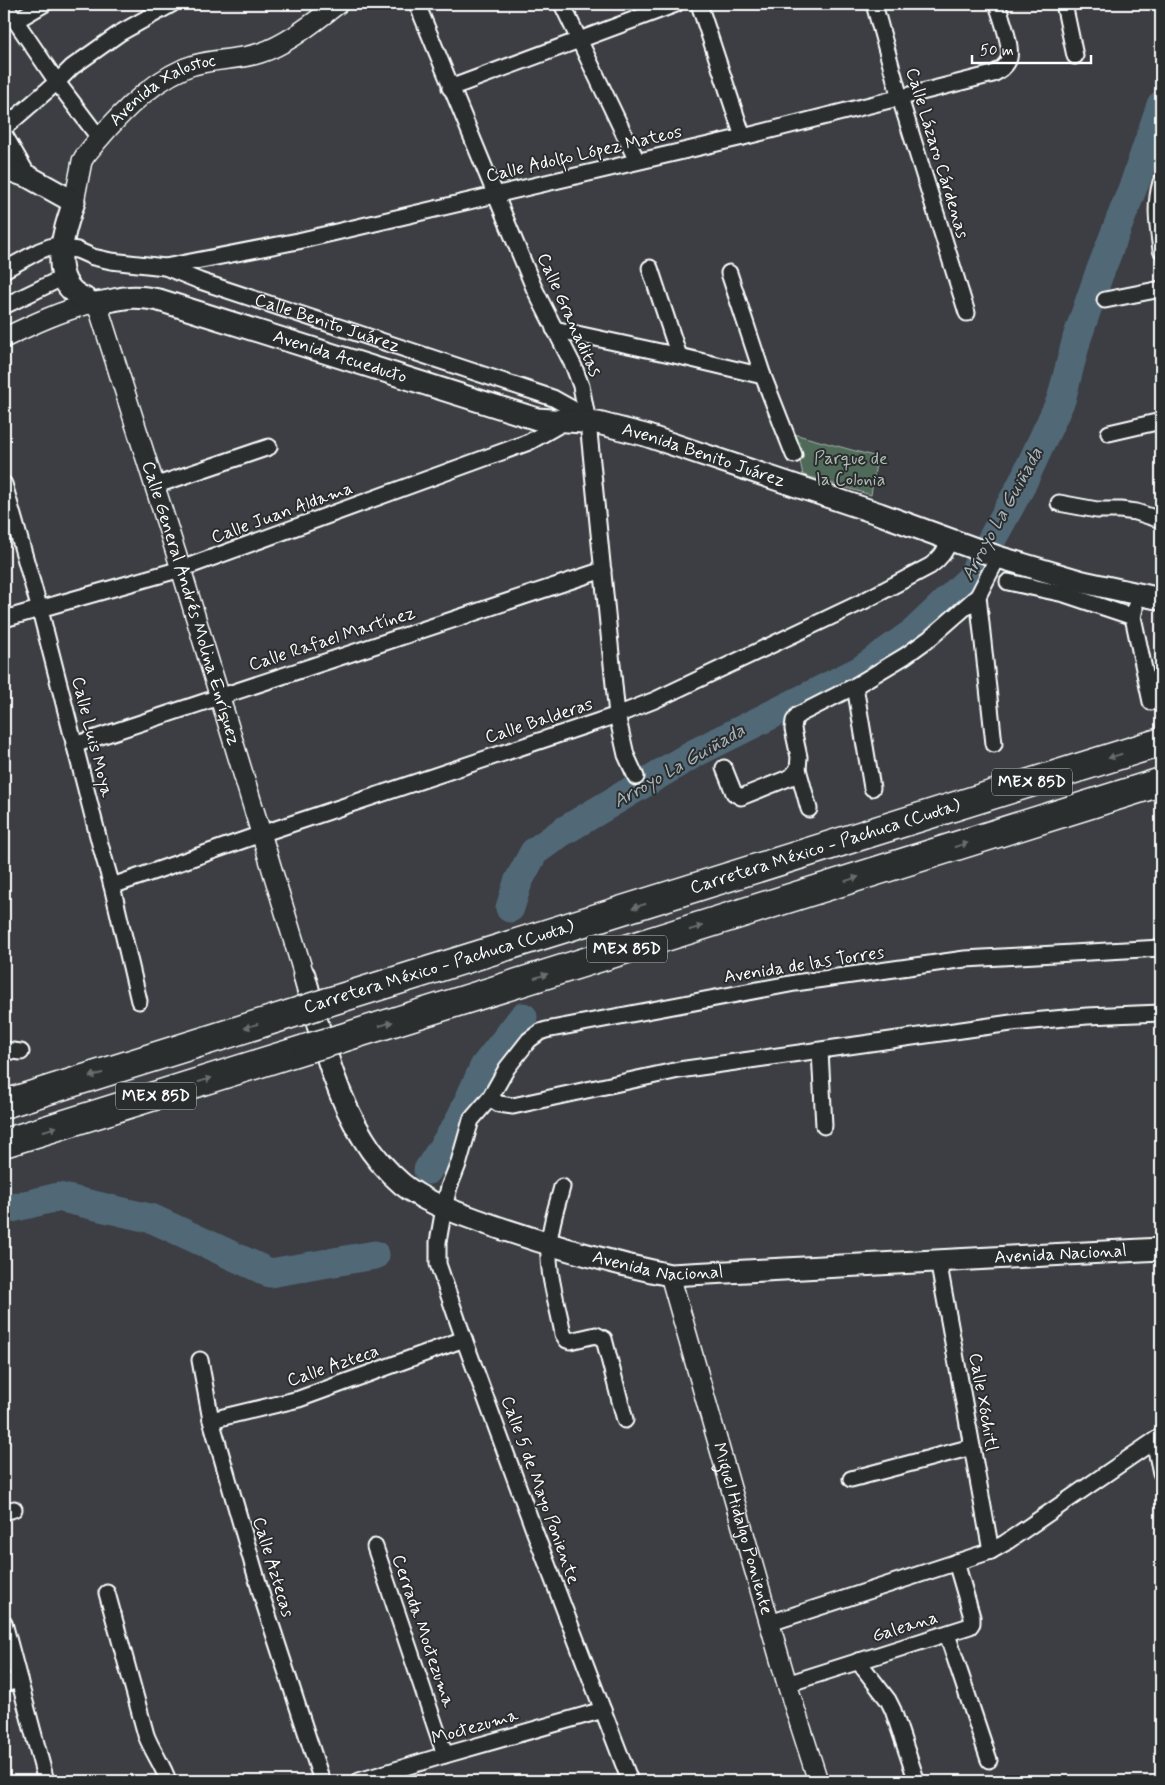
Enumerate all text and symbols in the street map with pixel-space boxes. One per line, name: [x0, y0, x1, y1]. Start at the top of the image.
scale bar: [972, 32, 1091, 64]
text: 50 m: [980, 41, 1014, 61]
street label: Avenida Xalostoc: [104, 49, 217, 132]
street label: Calle Lázaro Cárdenas: [900, 65, 974, 241]
street label: Calle Adolfo López Mateos: [484, 120, 685, 190]
street label: Calle Granaditas: [531, 249, 607, 381]
street label: Calle Benito Juárez: [251, 288, 403, 359]
street label: Avenida Acueducto: [270, 325, 410, 389]
street label: Avenida Benito Juárez: [619, 418, 789, 493]
water label: Arroyo La Guiñada: [955, 443, 1049, 585]
park label: Parque de la Colonia: [814, 447, 888, 492]
street label: Calle General Andrés Molina Enríquez: [136, 458, 246, 749]
street label: Calle Juan Aldama: [208, 476, 356, 550]
street label: Calle Rafael Martínez: [246, 601, 419, 677]
street label: Calle Luis Moya: [65, 674, 119, 800]
street label: Calle Balderas: [482, 692, 596, 750]
water label: Arroyo La Guiñada: [609, 718, 750, 814]
one-way arrow: [1107, 753, 1122, 761]
road number: MEX 85D: [992, 769, 1072, 796]
street label: Carretera México - Pachuca (Cuota): [687, 793, 964, 900]
one-way arrow: [954, 841, 969, 848]
one-way arrow: [844, 875, 859, 883]
one-way arrow: [631, 902, 646, 910]
street label: Carretera México - Pachuca (Cuota): [301, 914, 578, 1020]
one-way arrow: [689, 923, 704, 931]
road number: MEX 85D: [587, 936, 667, 962]
street label: Avenida de las Torres: [722, 940, 886, 990]
one-way arrow: [534, 972, 549, 979]
one-way arrow: [379, 1020, 394, 1028]
one-way arrow: [243, 1023, 258, 1031]
one-way arrow: [88, 1072, 103, 1080]
one-way arrow: [198, 1076, 213, 1084]
road number: MEX 85D: [116, 1082, 196, 1110]
one-way arrow: [43, 1124, 58, 1132]
street label: Avenida Nacional: [994, 1239, 1127, 1270]
street label: Avenida Nacional: [590, 1245, 724, 1287]
street label: Calle Azteca: [284, 1339, 382, 1393]
street label: Calle Xóchitl: [963, 1351, 1003, 1453]
street label: Calle 5 de Mayo Poniente: [495, 1393, 585, 1588]
street label: Miguel Hidalgo Poniente: [707, 1440, 779, 1618]
street label: Calle Aztecas: [246, 1514, 300, 1620]
street label: Cerrada Moctezuma: [386, 1552, 460, 1711]
street label: Galeana: [869, 1606, 941, 1648]
street label: Moctezuma: [429, 1703, 521, 1751]

